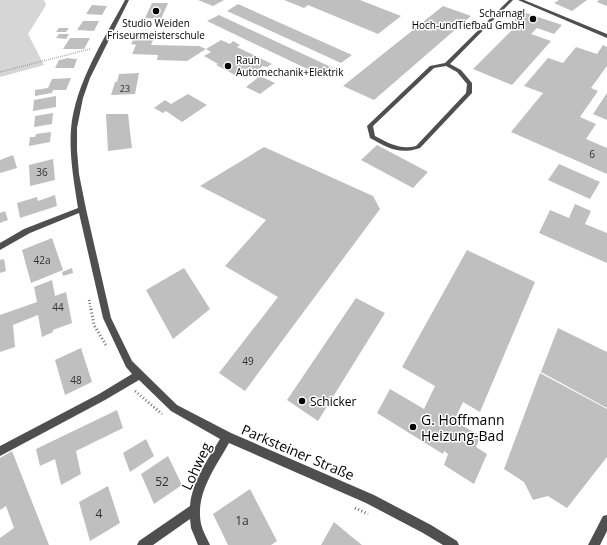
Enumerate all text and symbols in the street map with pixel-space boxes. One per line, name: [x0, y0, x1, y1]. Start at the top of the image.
marker: Studio Weiden Friseurmeisterschule: [151, 6, 161, 16]
place label: Scharnagl Hoch-undTiefbau GmbH: [412, 6, 525, 32]
marker: Scharnagl Hoch-undTiefbau GmbH: [528, 14, 538, 24]
place label: Studio Weiden Friseurmeisterschule: [107, 16, 205, 42]
place label: Rauh Automechanik+Elektrik: [236, 53, 344, 79]
marker: Rauh Automechanik+Elektrik: [223, 61, 233, 71]
house number: 23: [120, 82, 130, 95]
house number: 6: [589, 147, 595, 161]
house number: 36: [36, 165, 48, 179]
house number: 42a: [34, 253, 51, 267]
house number: 44: [52, 300, 64, 314]
house number: 49: [242, 354, 254, 368]
house number: 48: [70, 373, 82, 387]
place label: Schicker: [310, 393, 357, 410]
marker: Schicker: [297, 396, 307, 406]
place label: G. Hoffmann Heizung-Bad: [421, 410, 505, 445]
street label: Parksteiner Straße: [239, 420, 357, 484]
marker: G. Hoffmann Heizung-Bad: [408, 422, 418, 432]
street label: Lohweg: [177, 439, 215, 493]
house number: 52: [155, 473, 169, 490]
house number: 4: [96, 505, 103, 522]
house number: 1a: [235, 512, 249, 529]

